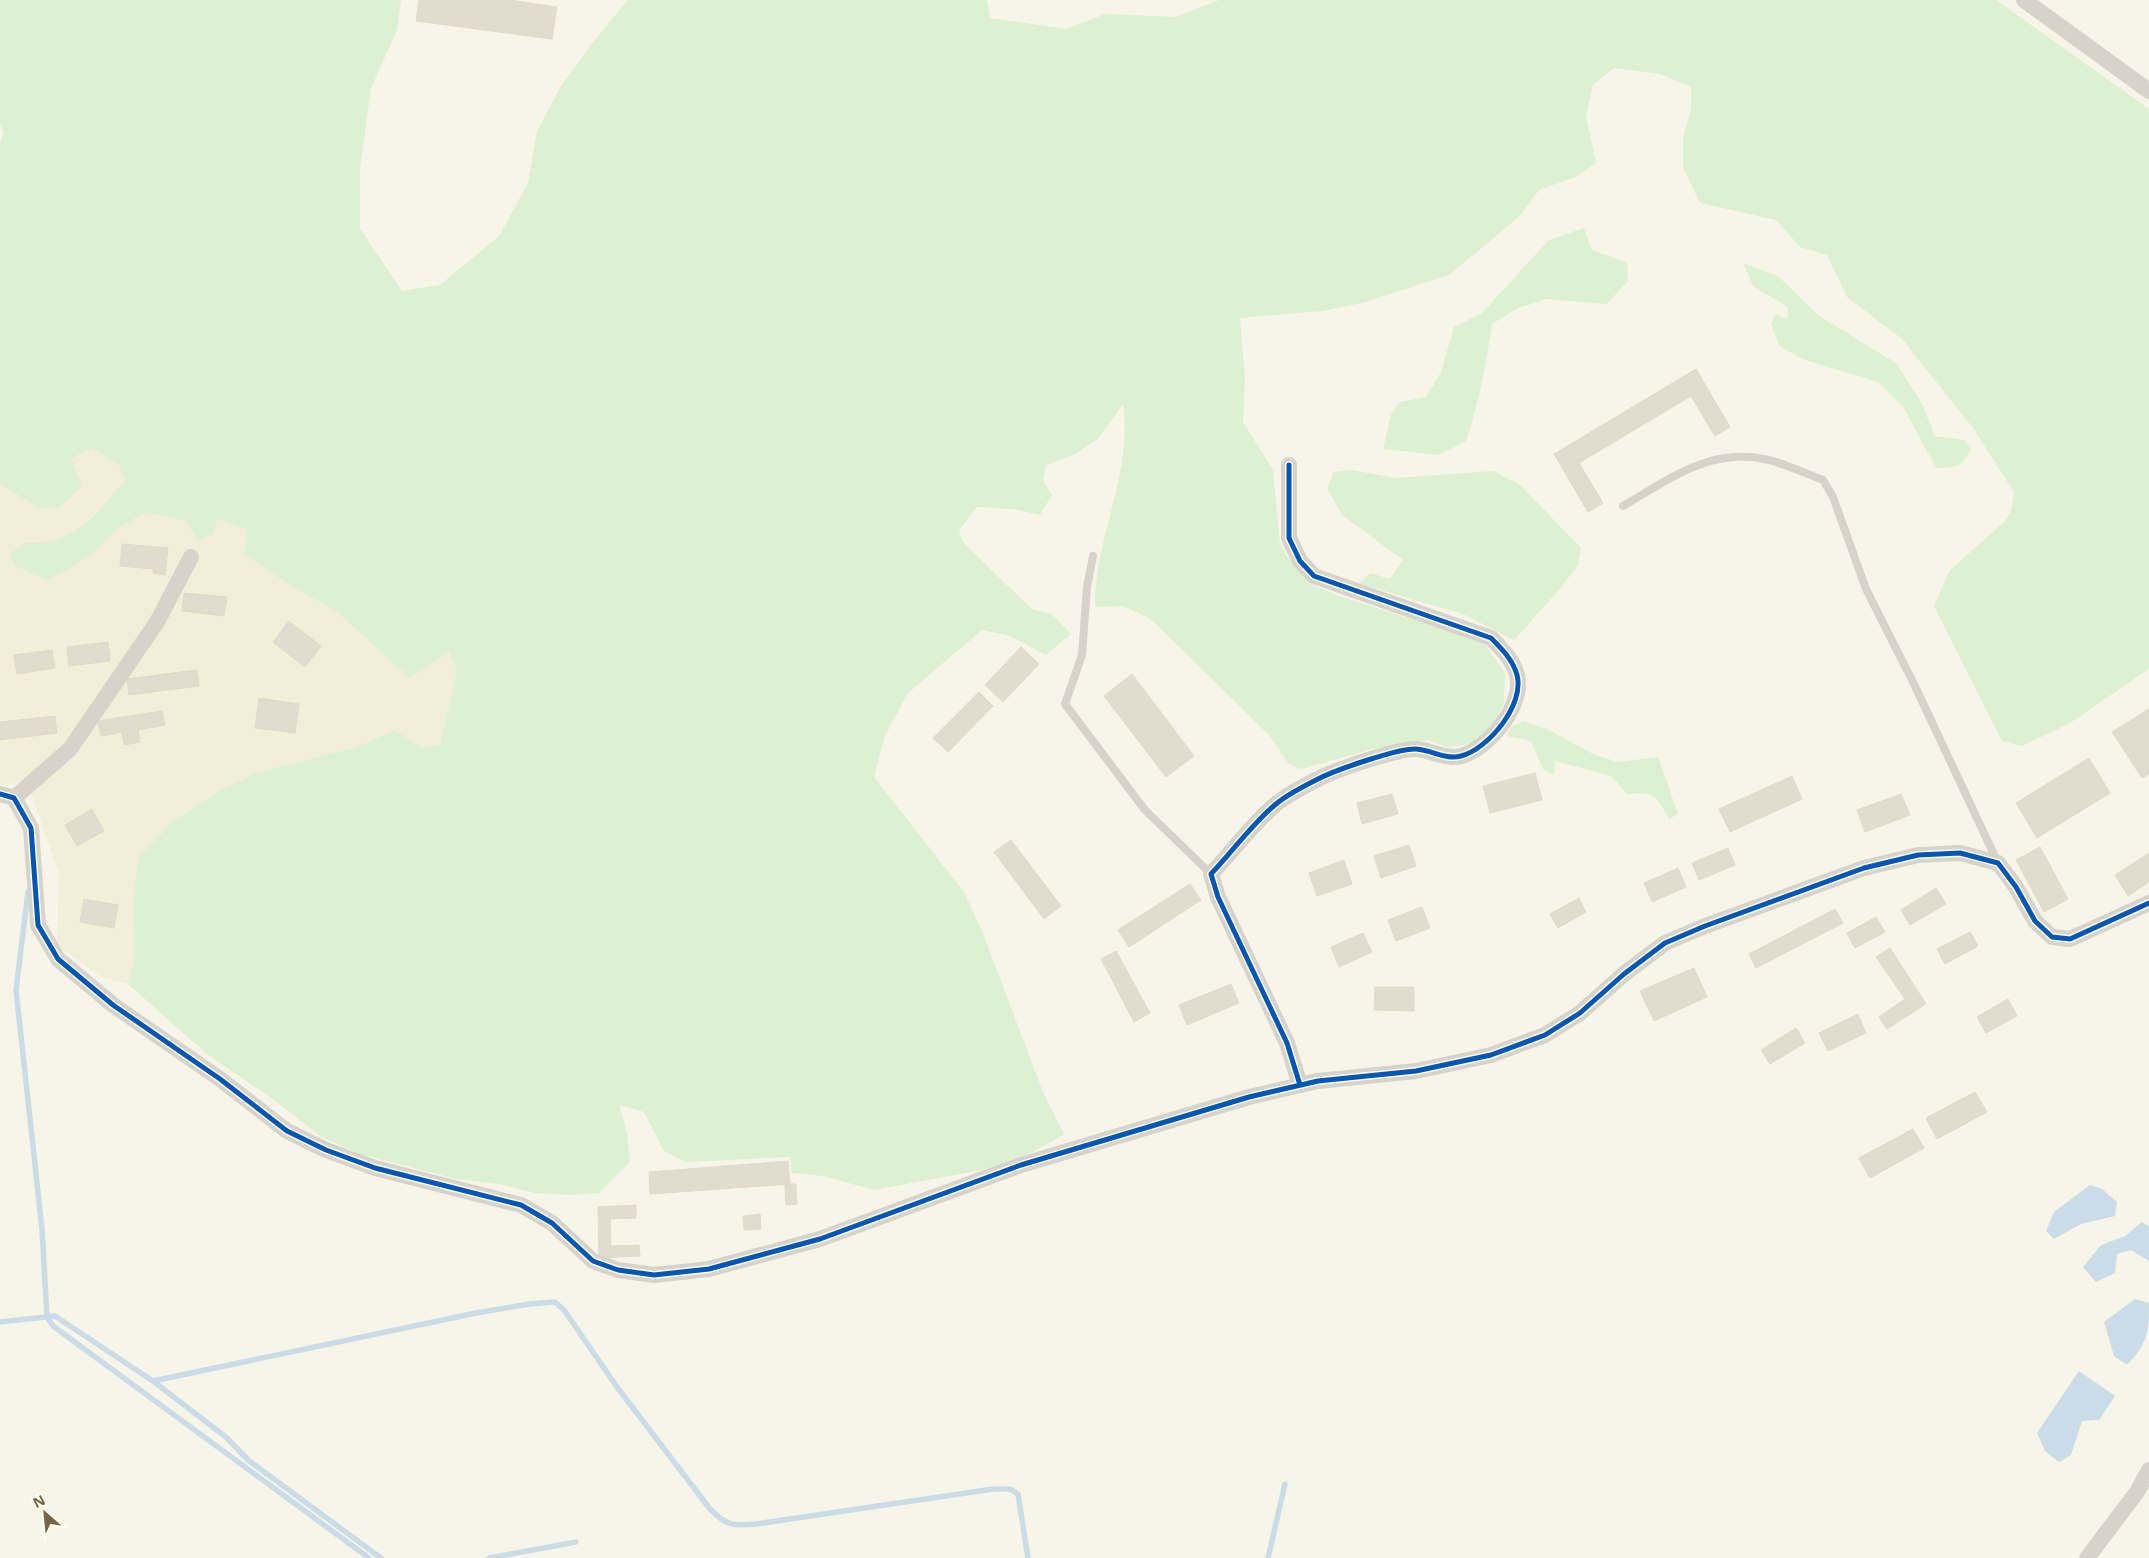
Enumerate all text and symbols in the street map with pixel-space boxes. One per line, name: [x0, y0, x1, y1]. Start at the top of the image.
north arrow: [20, 1488, 70, 1538]
text: N: [29, 1490, 48, 1512]

